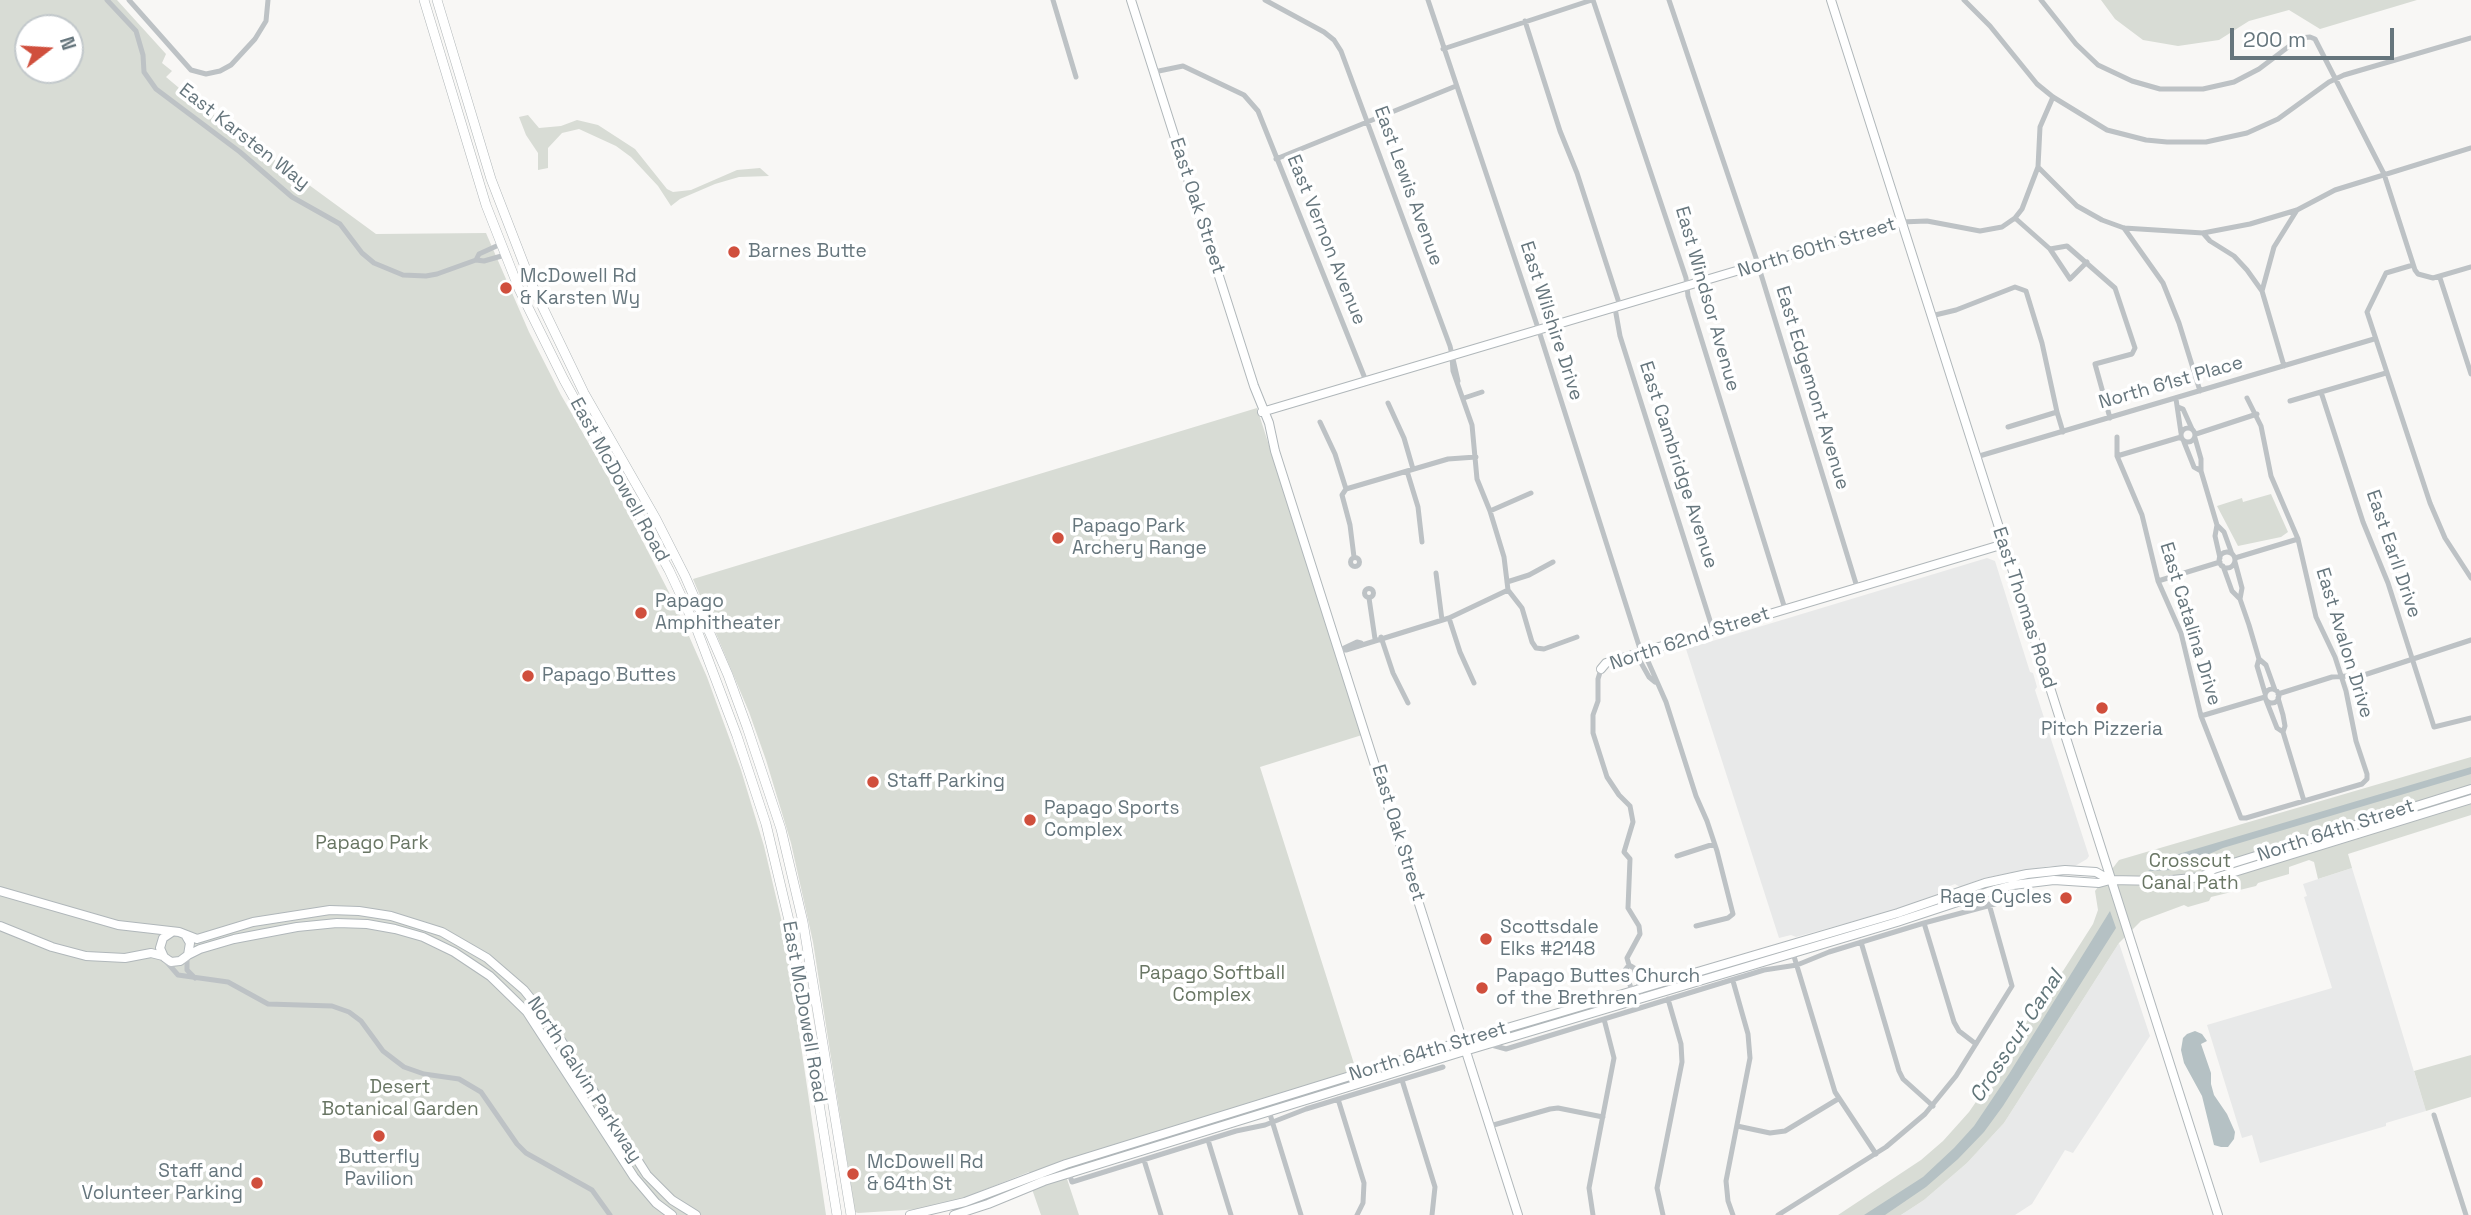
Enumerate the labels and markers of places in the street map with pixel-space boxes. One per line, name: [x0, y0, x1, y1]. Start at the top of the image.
place label: Barnes Butte: [748, 241, 867, 263]
marker: Barnes Butte: [726, 244, 742, 260]
place label: McDowell Rd & Karsten Wy: [520, 266, 640, 310]
marker: McDowell Rd & Karsten Wy: [498, 280, 514, 296]
place label: Papago Park Archery Range: [1072, 516, 1207, 560]
marker: Papago Park Archery Range: [1050, 530, 1066, 546]
place label: Papago Amphitheater: [655, 591, 781, 635]
marker: Papago Amphitheater: [633, 605, 649, 621]
place label: Papago Buttes: [542, 665, 676, 687]
marker: Papago Buttes: [520, 668, 536, 684]
marker: Pitch Pizzeria: [2094, 700, 2110, 716]
place label: Pitch Pizzeria: [2041, 719, 2163, 741]
place label: Staff Parking: [887, 771, 1005, 793]
marker: Staff Parking: [865, 774, 881, 790]
place label: Papago Sports Complex: [1044, 798, 1179, 842]
marker: Papago Sports Complex: [1022, 812, 1038, 828]
place label: Rage Cycles: [1940, 887, 2052, 909]
marker: Rage Cycles: [2058, 890, 2074, 906]
place label: Scottsdale Elks #2148: [1500, 917, 1599, 961]
marker: Scottsdale Elks #2148: [1478, 931, 1494, 947]
place label: Papago Buttes Church of the Brethren: [1496, 966, 1700, 1010]
marker: Papago Buttes Church of the Brethren: [1474, 980, 1490, 996]
marker: Butterfly Pavilion: [371, 1128, 387, 1144]
place label: Butterfly Pavilion: [338, 1147, 420, 1191]
place label: McDowell Rd & 64th St: [867, 1152, 984, 1196]
place label: Staff and Volunteer Parking: [82, 1161, 243, 1205]
marker: McDowell Rd & 64th St: [845, 1166, 861, 1182]
marker: Staff and Volunteer Parking: [249, 1175, 265, 1191]

